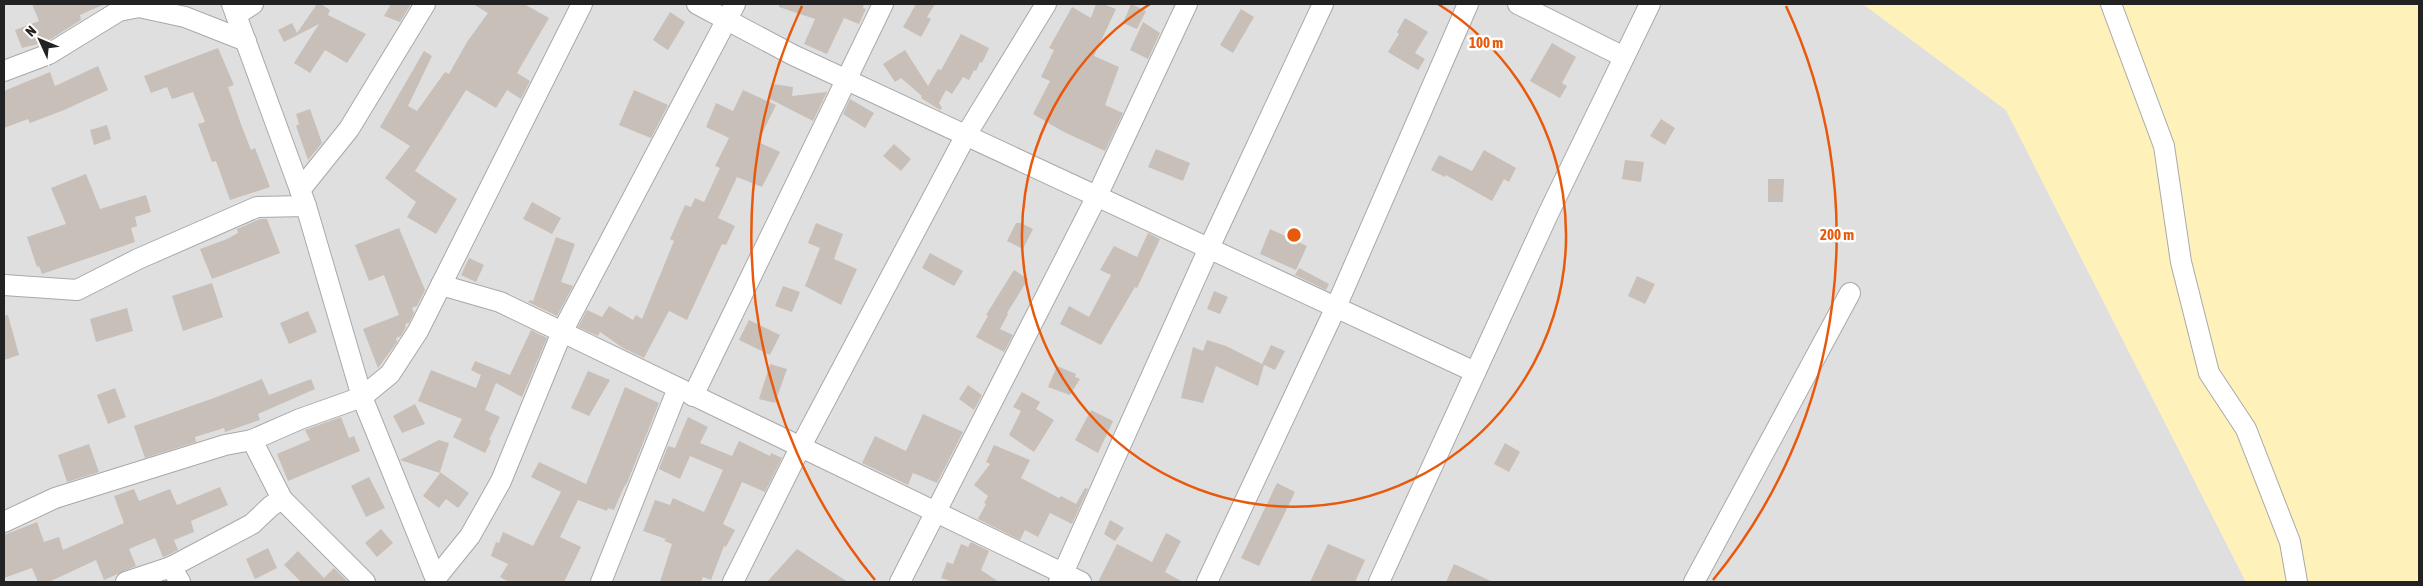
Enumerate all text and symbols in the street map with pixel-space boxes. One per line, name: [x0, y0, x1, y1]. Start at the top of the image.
north arrow: [15, 15, 65, 65]
text: N: [22, 22, 39, 39]
text: 100 m: [1469, 34, 1503, 51]
centre of rings: [1285, 226, 1303, 244]
text: 200 m: [1820, 226, 1854, 243]

